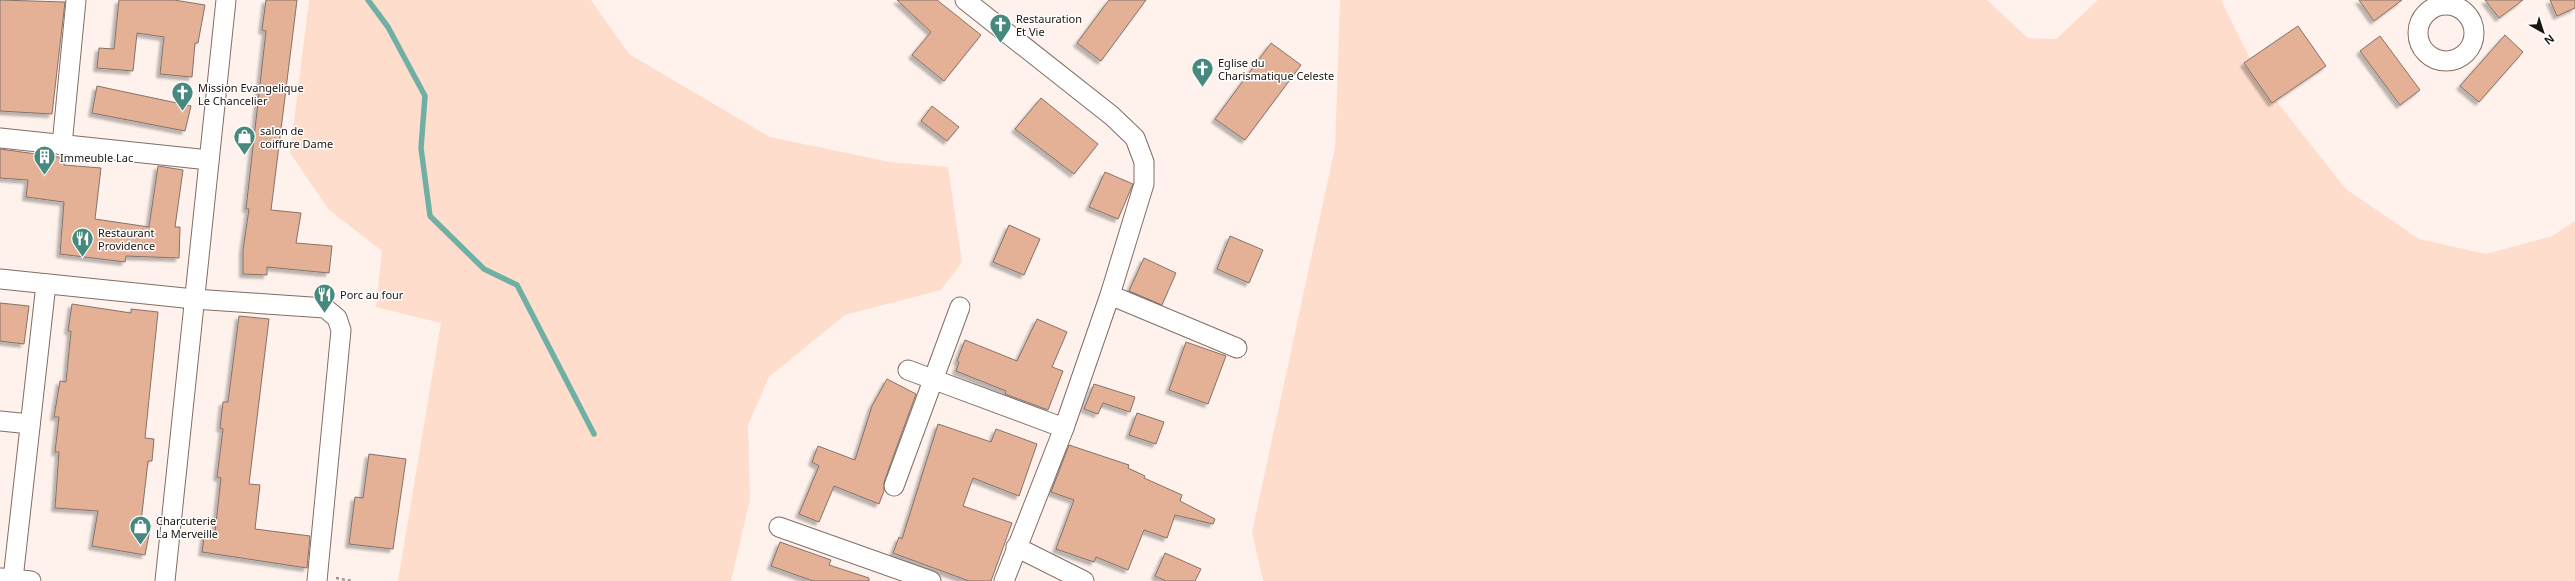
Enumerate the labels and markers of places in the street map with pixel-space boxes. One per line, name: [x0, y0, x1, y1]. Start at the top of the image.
church icon: Restauration Et Vie: [988, 11, 1014, 44]
place label: Restauration Et Vie: [1016, 11, 1082, 39]
church icon: Eglise du Charismatique Celeste: [1190, 55, 1216, 88]
place label: Eglise du Charismatique Celeste: [1218, 55, 1334, 83]
church icon: Mission Evangelique Le Chancelier: [169, 80, 195, 113]
place label: Mission Evangelique Le Chancelier: [198, 80, 304, 108]
shop icon: salon de coiffure Dame: [231, 123, 257, 156]
place label: salon de coiffure Dame: [260, 123, 333, 151]
building icon: Immeuble Lac: [32, 144, 58, 177]
place label: Immeuble Lac: [60, 150, 133, 165]
restaurant icon: Restaurant Providence: [69, 225, 95, 258]
place label: Restaurant Providence: [98, 225, 155, 253]
restaurant icon: Porc au four: [311, 281, 337, 314]
place label: Porc au four: [340, 287, 404, 302]
shop icon: Charcuterie La Merveille: [128, 513, 154, 546]
place label: Charcuterie La Merveille: [156, 513, 218, 541]

